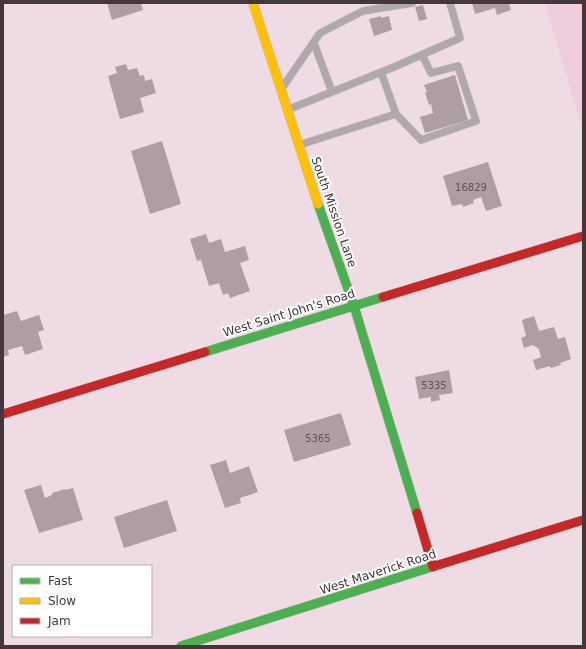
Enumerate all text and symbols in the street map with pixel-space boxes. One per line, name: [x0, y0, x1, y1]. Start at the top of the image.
street label: South Mission Lane: [308, 155, 360, 269]
house number: 16829: [455, 182, 487, 193]
street label: West Saint John's Road: [221, 286, 357, 340]
house number: 5335: [421, 380, 447, 391]
house number: 5365: [305, 433, 331, 444]
street label: West Maverick Road: [318, 547, 438, 597]
legend: [12, 565, 152, 637]
text: Fast: [48, 574, 72, 588]
text: Slow: [48, 594, 76, 608]
text: Jam: [47, 614, 71, 628]

